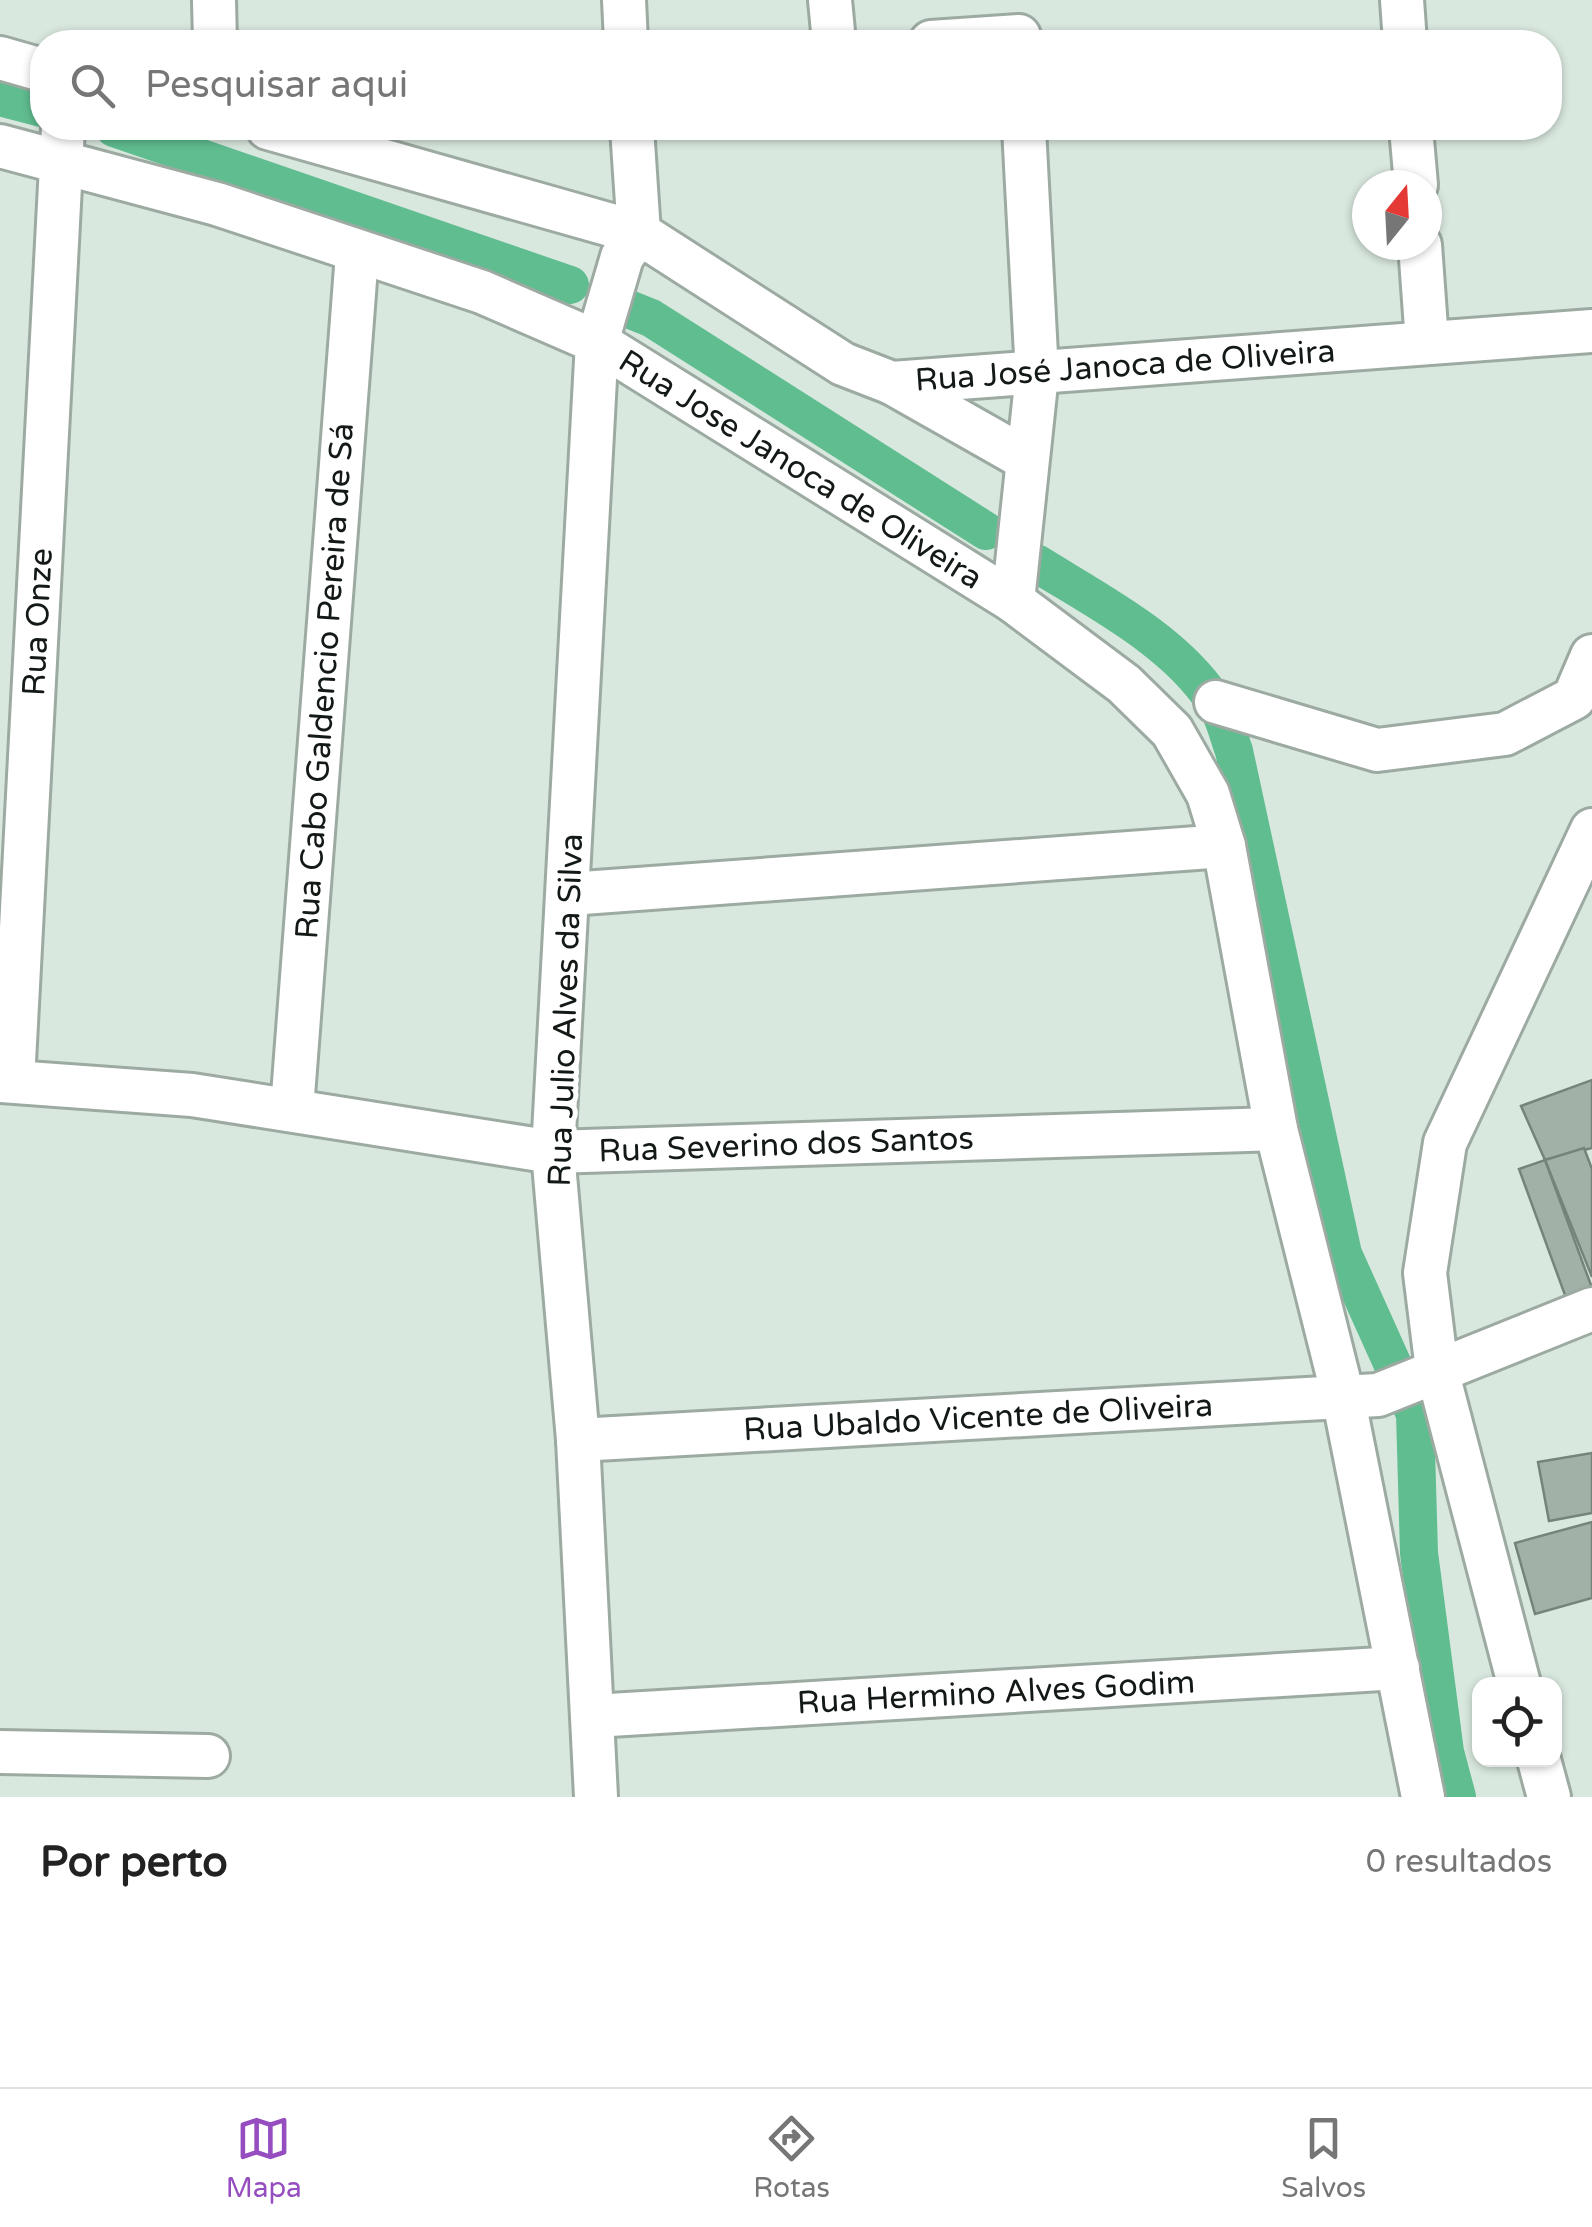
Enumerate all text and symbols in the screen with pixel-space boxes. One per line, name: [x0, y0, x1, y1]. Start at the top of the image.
search box: [30, 30, 1562, 140]
icon: search: [65, 58, 120, 113]
text: Pesquisar aqui: [145, 62, 408, 108]
north arrow: [1352, 170, 1442, 260]
street label: Rua José Janoca de Oliveira: [914, 332, 1337, 400]
street label: Rua Jose Janoca de Oliveira: [612, 342, 989, 598]
street label: Rua Cabo Galdencio Pereira de Sá: [288, 422, 362, 940]
street label: Rua Onze: [15, 547, 61, 697]
street label: Rua Julio Alves da Silva: [541, 833, 591, 1187]
street label: Rua Severino dos Santos: [598, 1119, 974, 1171]
street label: Rua Ubaldo Vicente de Oliveira: [742, 1387, 1214, 1449]
street label: Rua Hermino Alves Godim: [796, 1664, 1196, 1722]
map controls: [1472, 1677, 1562, 1767]
button: locate: [1472, 1677, 1562, 1767]
text: Por perto: [40, 1837, 228, 1888]
text: 0 resultados: [1366, 1843, 1552, 1881]
tab: Mapa: [226, 2111, 302, 2205]
tab: Rotas: [753, 2111, 830, 2205]
tab: Salvos: [1281, 2111, 1366, 2205]

